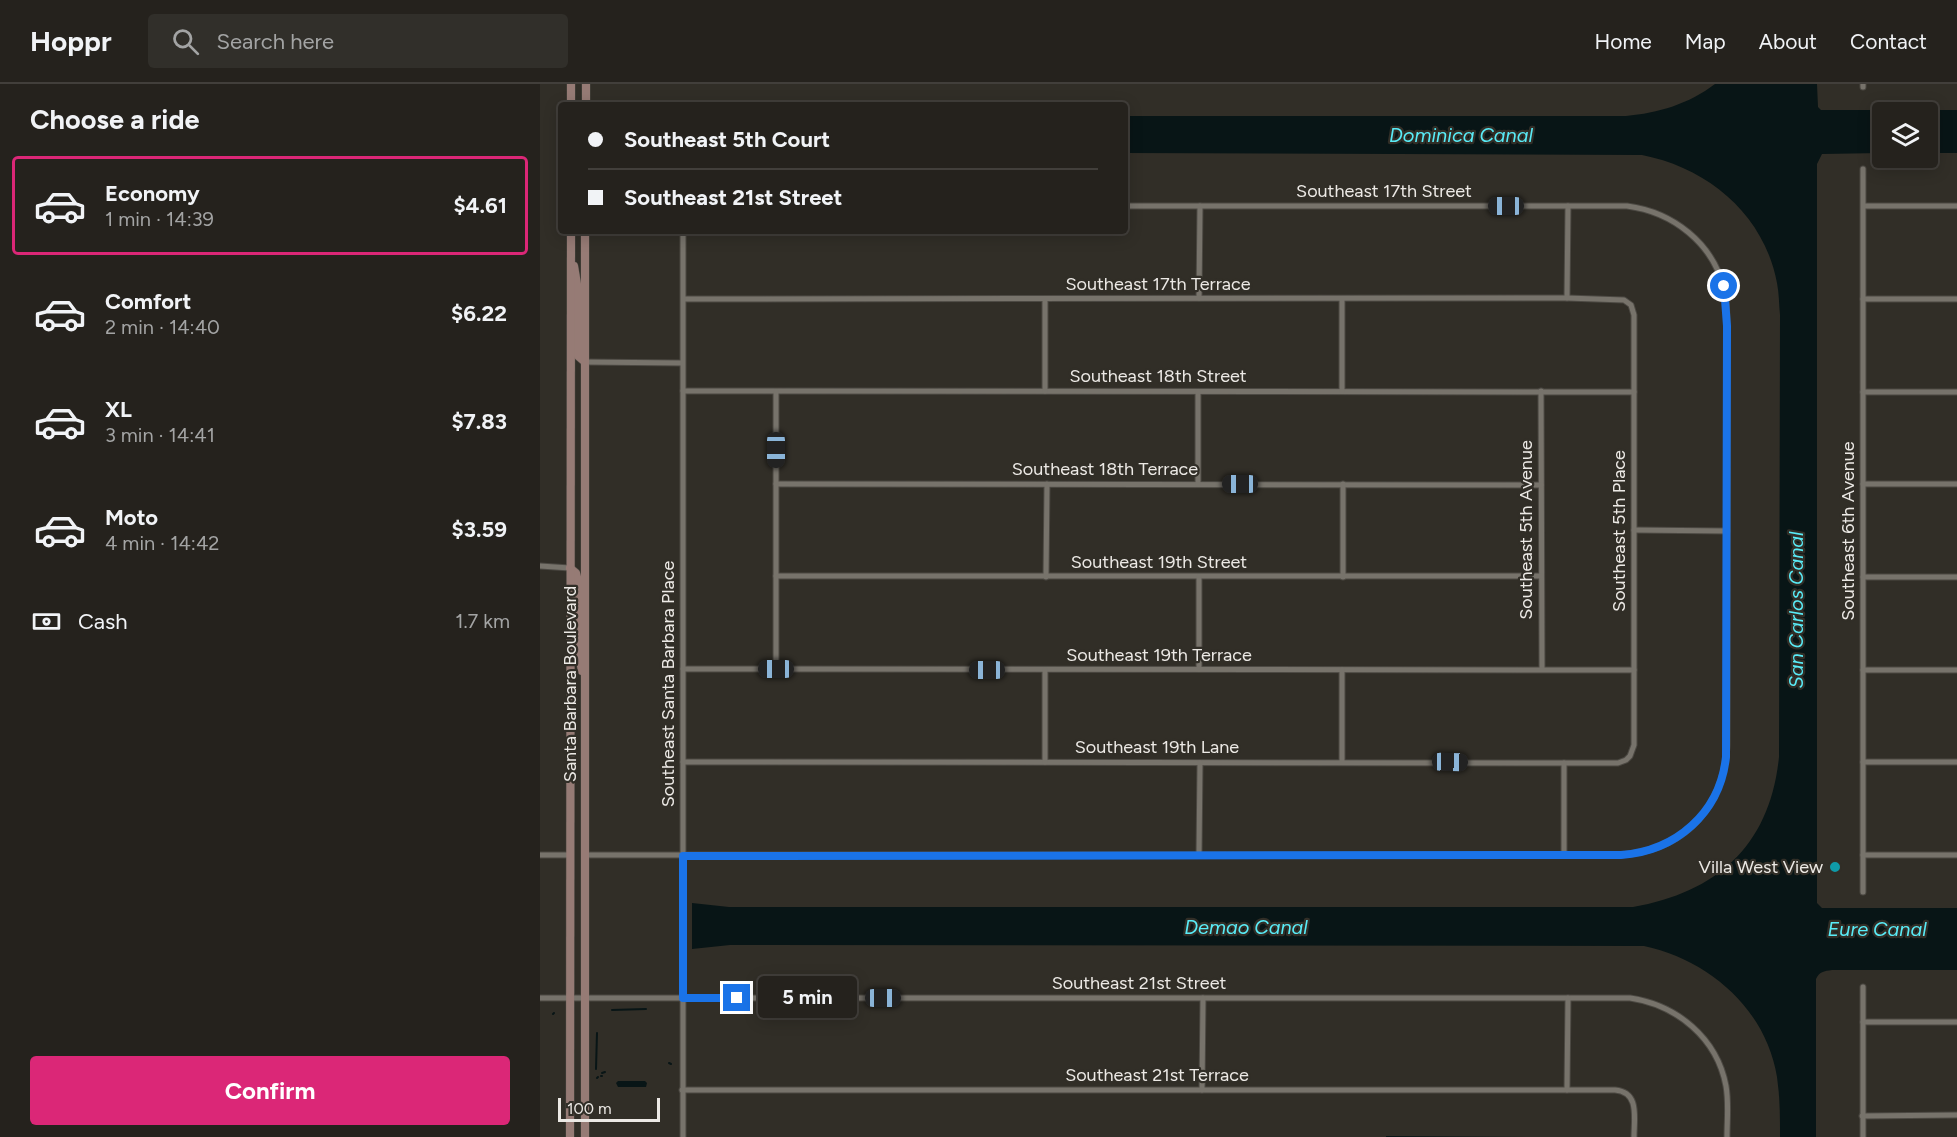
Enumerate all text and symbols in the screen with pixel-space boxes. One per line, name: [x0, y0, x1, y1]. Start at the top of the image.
search box: [148, 14, 568, 68]
text: Hoppr: [30, 24, 112, 58]
icon: search: [169, 25, 202, 58]
text: Search here: [217, 28, 334, 55]
text: Home: [1595, 29, 1652, 54]
text: Map: [1685, 29, 1726, 54]
text: About: [1759, 29, 1817, 54]
text: Contact: [1850, 29, 1927, 54]
map controls: [1872, 102, 1938, 168]
button: layers: [1872, 102, 1938, 168]
text: Choose a ride: [30, 103, 199, 136]
water label: Dominica Canal: [1389, 123, 1534, 147]
text: Southeast 5th Court: [624, 126, 830, 153]
icon: car: [33, 179, 87, 233]
text: Economy: [105, 180, 200, 207]
street label: Southeast 17th Street: [1296, 180, 1472, 202]
text: Southeast 21st Street: [624, 184, 842, 211]
text: $4.61: [453, 192, 507, 219]
car: [1488, 197, 1524, 215]
text: 1 min · 14:39: [105, 207, 214, 231]
route start: [1710, 272, 1737, 299]
street label: Southeast 17th Terrace: [1066, 273, 1251, 295]
icon: car: [33, 287, 87, 341]
text: Comfort: [105, 288, 191, 315]
text: $6.22: [451, 300, 507, 327]
text: 2 min · 14:40: [105, 315, 220, 339]
street label: Southeast 18th Street: [1069, 365, 1247, 387]
icon: car: [33, 395, 87, 449]
text: XL: [105, 396, 132, 423]
text: $7.83: [451, 408, 507, 435]
text: 3 min · 14:41: [105, 423, 215, 447]
car: [767, 432, 785, 468]
street label: Southeast 5th Avenue: [1515, 440, 1537, 620]
street label: Southeast 6th Avenue: [1837, 441, 1859, 621]
street label: Southeast 5th Place: [1608, 450, 1630, 612]
street label: Southeast 18th Terrace: [1012, 458, 1198, 480]
car: [1222, 475, 1258, 493]
icon: car: [33, 503, 87, 557]
text: Moto: [105, 504, 158, 531]
text: $3.59: [452, 516, 507, 543]
text: 4 min · 14:42: [105, 531, 219, 555]
water label: San Carlos Canal: [1784, 531, 1808, 689]
street label: Southeast 19th Street: [1071, 551, 1247, 573]
street label: Southeast Santa Barbara Place: [657, 561, 679, 807]
street label: Santa Barbara Boulevard: [559, 586, 581, 782]
icon: cash: [30, 605, 63, 638]
text: Cash: [78, 608, 128, 635]
text: 1.7 km: [455, 609, 510, 633]
street label: Southeast 19th Terrace: [1066, 644, 1252, 666]
car: [758, 660, 794, 678]
car: [969, 661, 1005, 679]
street label: Southeast 19th Lane: [1075, 736, 1239, 758]
car: [1432, 753, 1468, 771]
place label: Villa West View: [1698, 856, 1823, 878]
marker: Villa West View: [1828, 860, 1842, 874]
water label: Demao Canal: [1184, 915, 1308, 939]
water label: Eure Canal: [1827, 917, 1927, 941]
street label: Southeast 21st Street: [1052, 972, 1226, 994]
callout: 5 min: [758, 977, 857, 1019]
route end: [723, 984, 750, 1011]
text: 5 min: [782, 985, 833, 1009]
car: [865, 989, 901, 1007]
button: Confirm: [30, 1056, 510, 1125]
street label: Southeast 21st Terrace: [1065, 1064, 1249, 1086]
scale bar: [558, 1095, 660, 1122]
text: 100 m: [567, 1099, 612, 1118]

